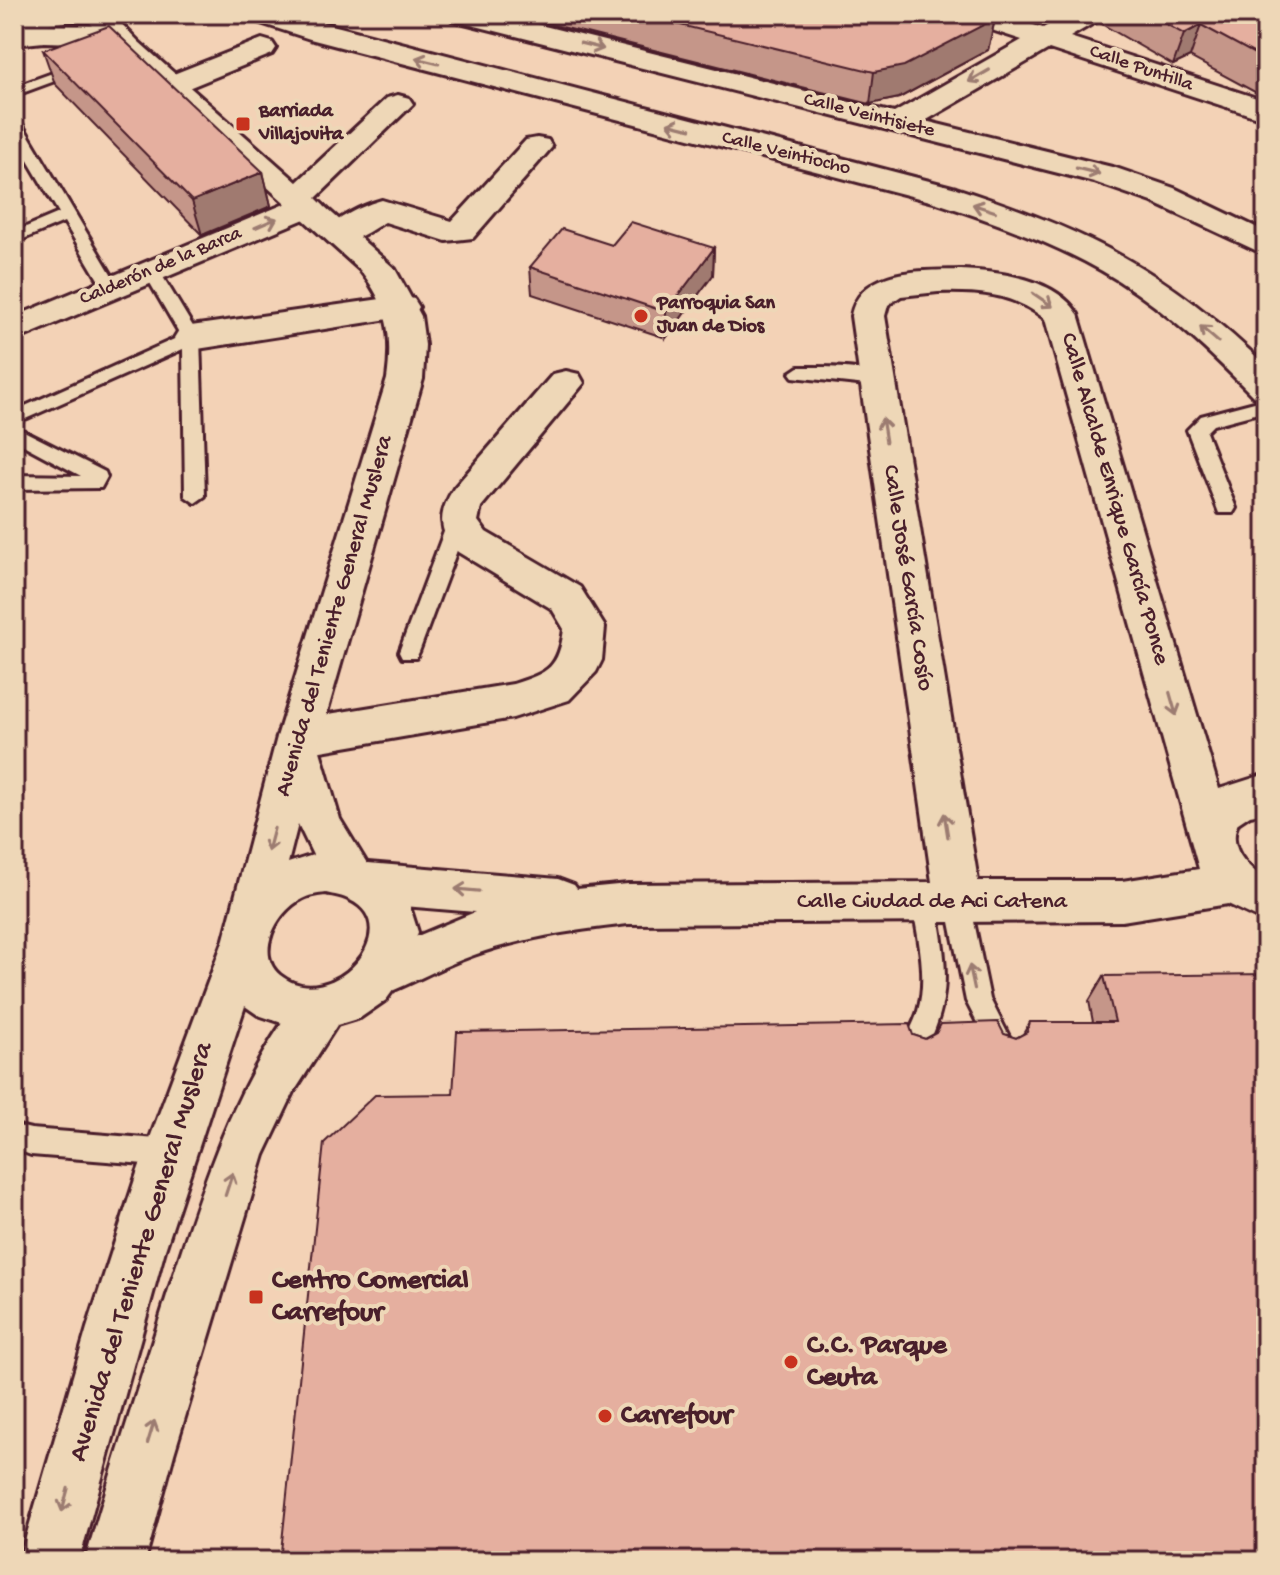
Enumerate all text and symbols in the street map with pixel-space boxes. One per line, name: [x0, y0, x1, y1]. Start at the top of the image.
one-way arrow: [578, 40, 604, 55]
street label: Calle Puntilla: [1086, 41, 1197, 98]
one-way arrow: [415, 53, 441, 68]
one-way arrow: [968, 69, 991, 85]
street label: Calle Veintisiete: [801, 89, 937, 144]
place label: Barriada Villajovita: [258, 101, 344, 147]
marker: Barriada Villajovita: [234, 115, 252, 133]
one-way arrow: [667, 118, 693, 133]
street label: Calle Veintiocho: [719, 127, 853, 181]
one-way arrow: [1075, 164, 1101, 179]
one-way arrow: [972, 199, 997, 214]
one-way arrow: [253, 215, 278, 229]
street label: Calderón de la Barca: [77, 222, 246, 311]
one-way arrow: [1032, 292, 1054, 308]
place label: Parroquia San Juan de Dios: [656, 293, 776, 339]
marker: Parroquia San Juan de Dios: [632, 307, 650, 325]
one-way arrow: [1200, 325, 1220, 343]
street label: Calle Alcalde Enrique García Ponce: [1053, 330, 1176, 669]
one-way arrow: [876, 418, 891, 443]
street label: Avenida del Teniente General Muslera: [269, 431, 401, 800]
street label: Calle José García Cosío: [875, 463, 939, 693]
one-way arrow: [1166, 690, 1181, 716]
one-way arrow: [938, 813, 953, 838]
one-way arrow: [263, 826, 278, 852]
one-way arrow: [454, 882, 481, 897]
street label: Calle Ciudad de Aci Catena: [797, 888, 1068, 917]
one-way arrow: [964, 964, 979, 990]
street label: Avenida del Teniente General Muslera: [62, 1037, 222, 1466]
one-way arrow: [223, 1172, 237, 1197]
place label: Centro Comercial Carrefour: [272, 1265, 469, 1330]
marker: Centro Comercial Carrefour: [247, 1288, 265, 1306]
place label: C.C. Parque Ceuta: [807, 1330, 948, 1395]
marker: C.C. Parque Ceuta: [782, 1353, 800, 1371]
place label: Carrefour: [621, 1400, 735, 1433]
marker: Carrefour: [596, 1407, 614, 1425]
one-way arrow: [145, 1420, 159, 1445]
one-way arrow: [57, 1486, 72, 1512]

